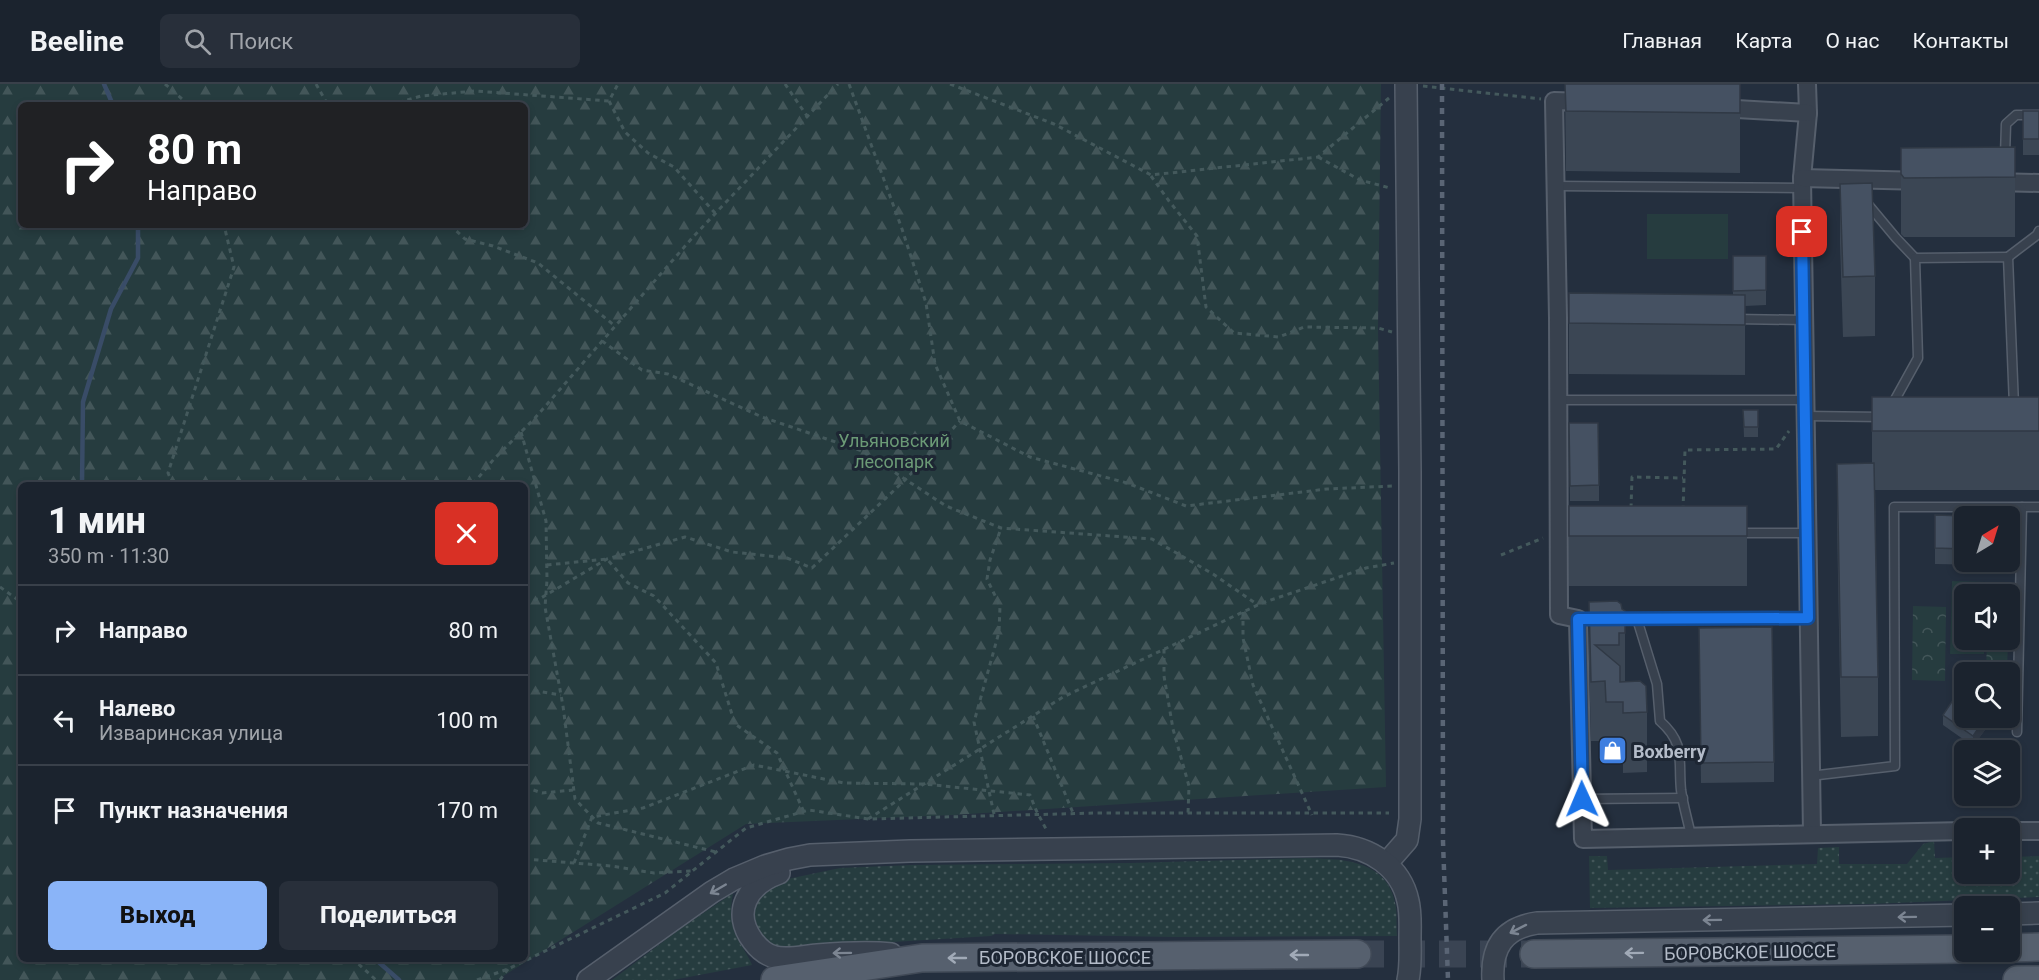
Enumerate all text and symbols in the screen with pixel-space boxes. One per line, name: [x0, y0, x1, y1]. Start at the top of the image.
search box: [160, 14, 580, 68]
text: Beeline: [30, 25, 124, 58]
icon: search: [181, 25, 214, 58]
text: Поиск: [229, 29, 293, 54]
text: Главная: [1622, 29, 1702, 53]
text: Карта: [1735, 29, 1792, 53]
text: О нас: [1825, 29, 1880, 53]
text: Контакты: [1913, 29, 2009, 53]
text: 80 m: [147, 125, 242, 174]
icon: right: [48, 126, 126, 204]
text: Направо: [147, 175, 257, 207]
pin: [1776, 206, 1827, 257]
icon: arrive: [1785, 215, 1818, 248]
park label: Ульяновский лесопарк: [838, 430, 950, 472]
text: 1 мин: [48, 500, 146, 542]
button: close: [435, 502, 498, 565]
north arrow: [1954, 506, 2020, 572]
map controls: [1954, 506, 2020, 962]
text: 350 m · 11:30: [48, 544, 169, 568]
button: sound: [1954, 584, 2020, 650]
icon: right: [48, 614, 81, 647]
text: Направо: [99, 618, 188, 643]
text: 80 m: [449, 618, 498, 643]
button: search: [1954, 662, 2020, 728]
text: Налево: [99, 696, 176, 721]
icon: left: [48, 704, 81, 737]
text: 100 m: [436, 708, 498, 733]
text: Изваринская улица: [99, 721, 283, 745]
shop icon: Boxberry: [1596, 735, 1628, 767]
button: layers: [1954, 740, 2020, 806]
place label: Boxberry: [1633, 741, 1707, 762]
position arrow: [1550, 767, 1614, 831]
icon: arrive: [48, 794, 81, 827]
text: Пункт назначения: [99, 798, 288, 823]
text: 170 m: [436, 798, 498, 823]
button: +: [1954, 818, 2020, 884]
button: Выход: [48, 881, 267, 950]
button: Поделиться: [279, 881, 498, 950]
one-way arrow: [710, 883, 727, 895]
button: −: [1954, 896, 2020, 962]
one-way arrow: [1897, 912, 1917, 923]
one-way arrow: [1702, 914, 1722, 926]
one-way arrow: [1510, 923, 1527, 935]
street label: БОРОВСКОЕ ШОССЕ: [1664, 940, 1836, 964]
one-way arrow: [833, 947, 853, 959]
street label: БОРОВСКОЕ ШОССЕ: [979, 947, 1151, 968]
one-way arrow: [1624, 947, 1644, 959]
one-way arrow: [1289, 949, 1309, 961]
one-way arrow: [947, 952, 967, 964]

